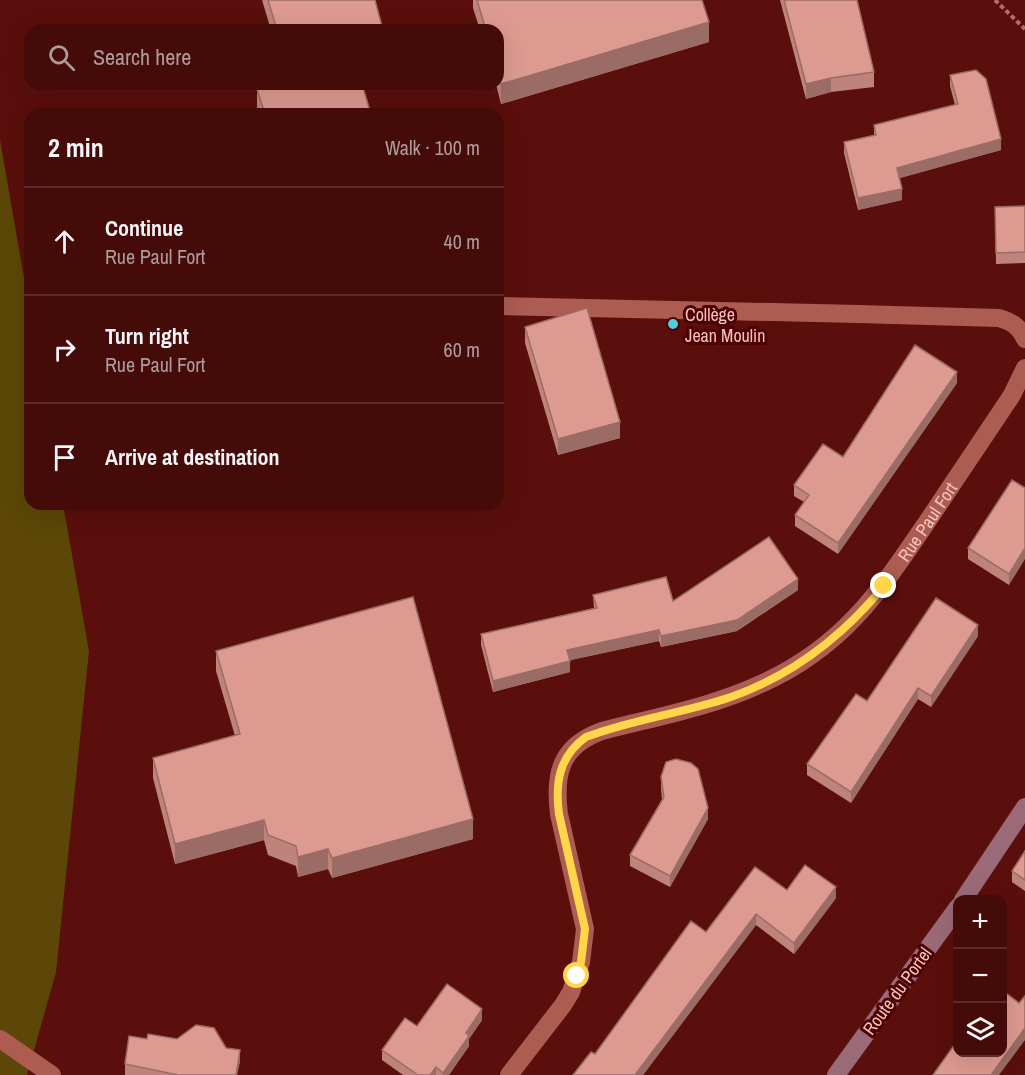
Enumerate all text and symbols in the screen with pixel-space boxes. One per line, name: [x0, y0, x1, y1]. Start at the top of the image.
search box: [24, 24, 504, 90]
icon: search: [45, 41, 78, 74]
text: Search here: [93, 42, 191, 72]
text: 2 min: [48, 130, 104, 165]
text: Walk · 100 m: [385, 134, 480, 161]
text: Continue: [105, 213, 183, 243]
icon: ahead: [48, 225, 81, 258]
text: 40 m: [444, 228, 480, 255]
text: Rue Paul Fort: [105, 243, 205, 270]
place label: Collège Jean Moulin: [685, 302, 765, 348]
marker: Collège Jean Moulin: [666, 317, 680, 331]
text: Turn right: [105, 321, 189, 351]
icon: right: [48, 333, 81, 366]
text: 60 m: [444, 336, 480, 363]
text: Rue Paul Fort: [105, 351, 205, 378]
icon: arrive: [48, 441, 81, 474]
text: Arrive at destination: [105, 442, 279, 472]
street label: Rue Paul Fort: [891, 477, 963, 566]
route end: [870, 572, 896, 598]
map controls: [953, 895, 1007, 1057]
button: +: [953, 895, 1007, 949]
street label: Route du Portel: [857, 942, 937, 1040]
button: −: [953, 949, 1007, 1003]
route start: [563, 962, 589, 988]
button: layers: [953, 1003, 1007, 1057]

